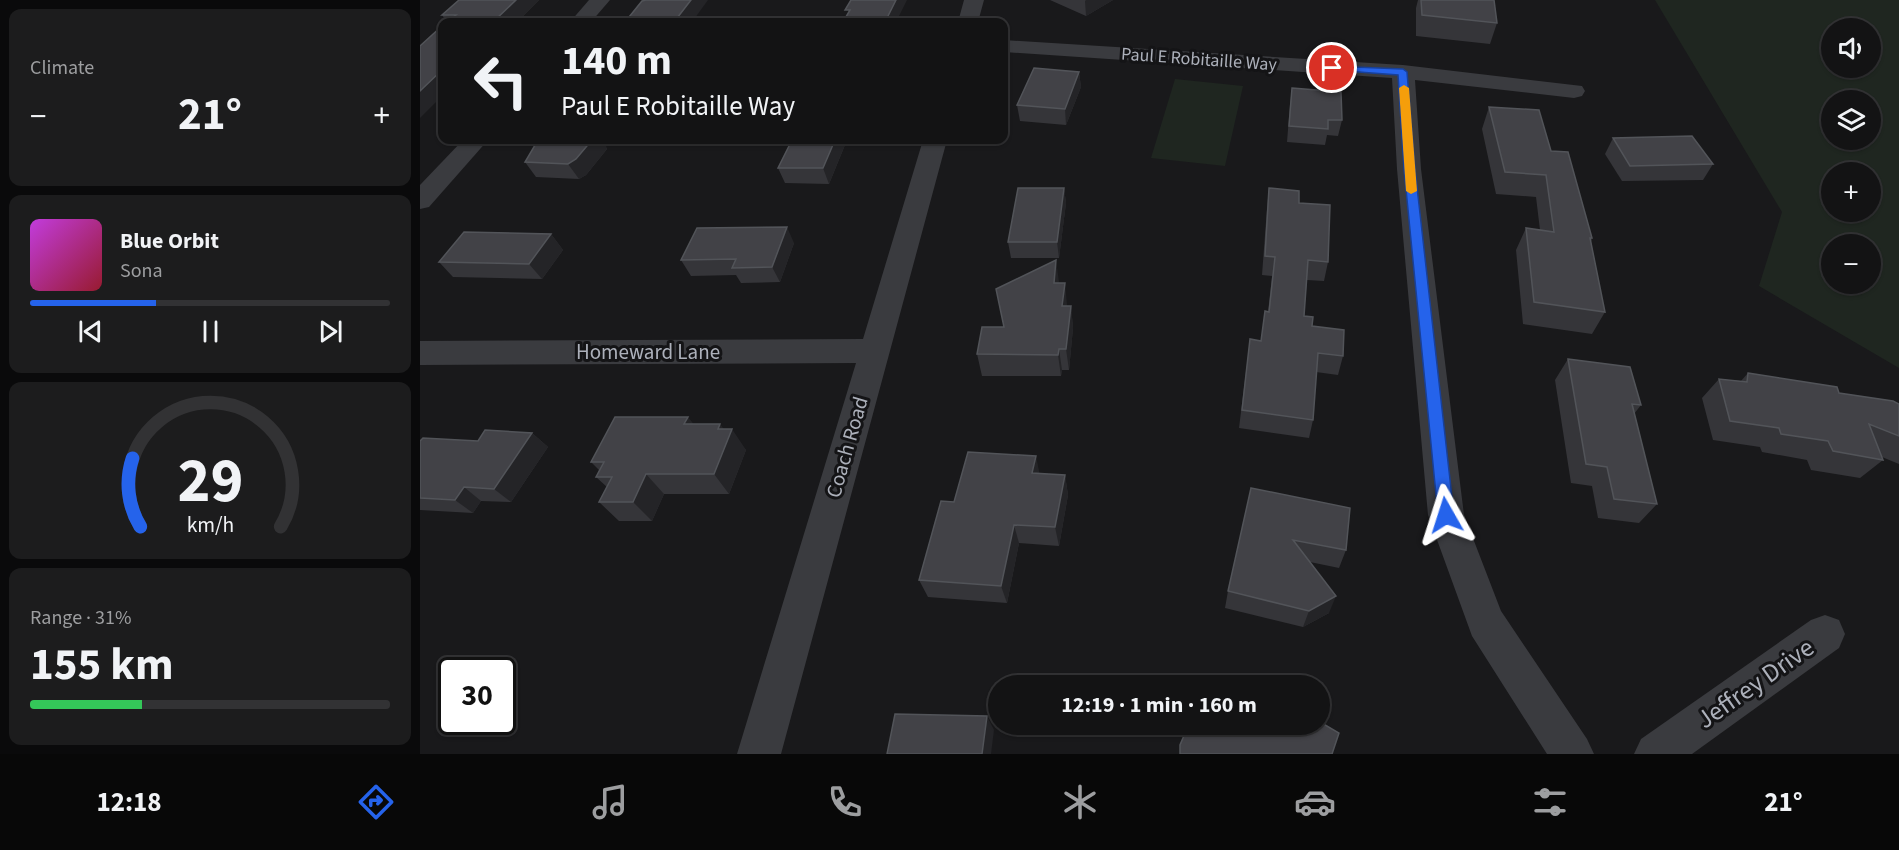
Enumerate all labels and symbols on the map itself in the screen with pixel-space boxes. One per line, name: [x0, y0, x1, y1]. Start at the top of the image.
street label: Paul E Robitaille Way: [1120, 42, 1278, 77]
pin: [1306, 42, 1357, 93]
street label: Homeward Lane: [576, 337, 720, 367]
street label: Coach Road: [818, 393, 876, 501]
position arrow: [1414, 483, 1478, 547]
street label: Jeffrey Drive: [1689, 629, 1822, 738]
speed limit sign: 30: [438, 657, 516, 735]

